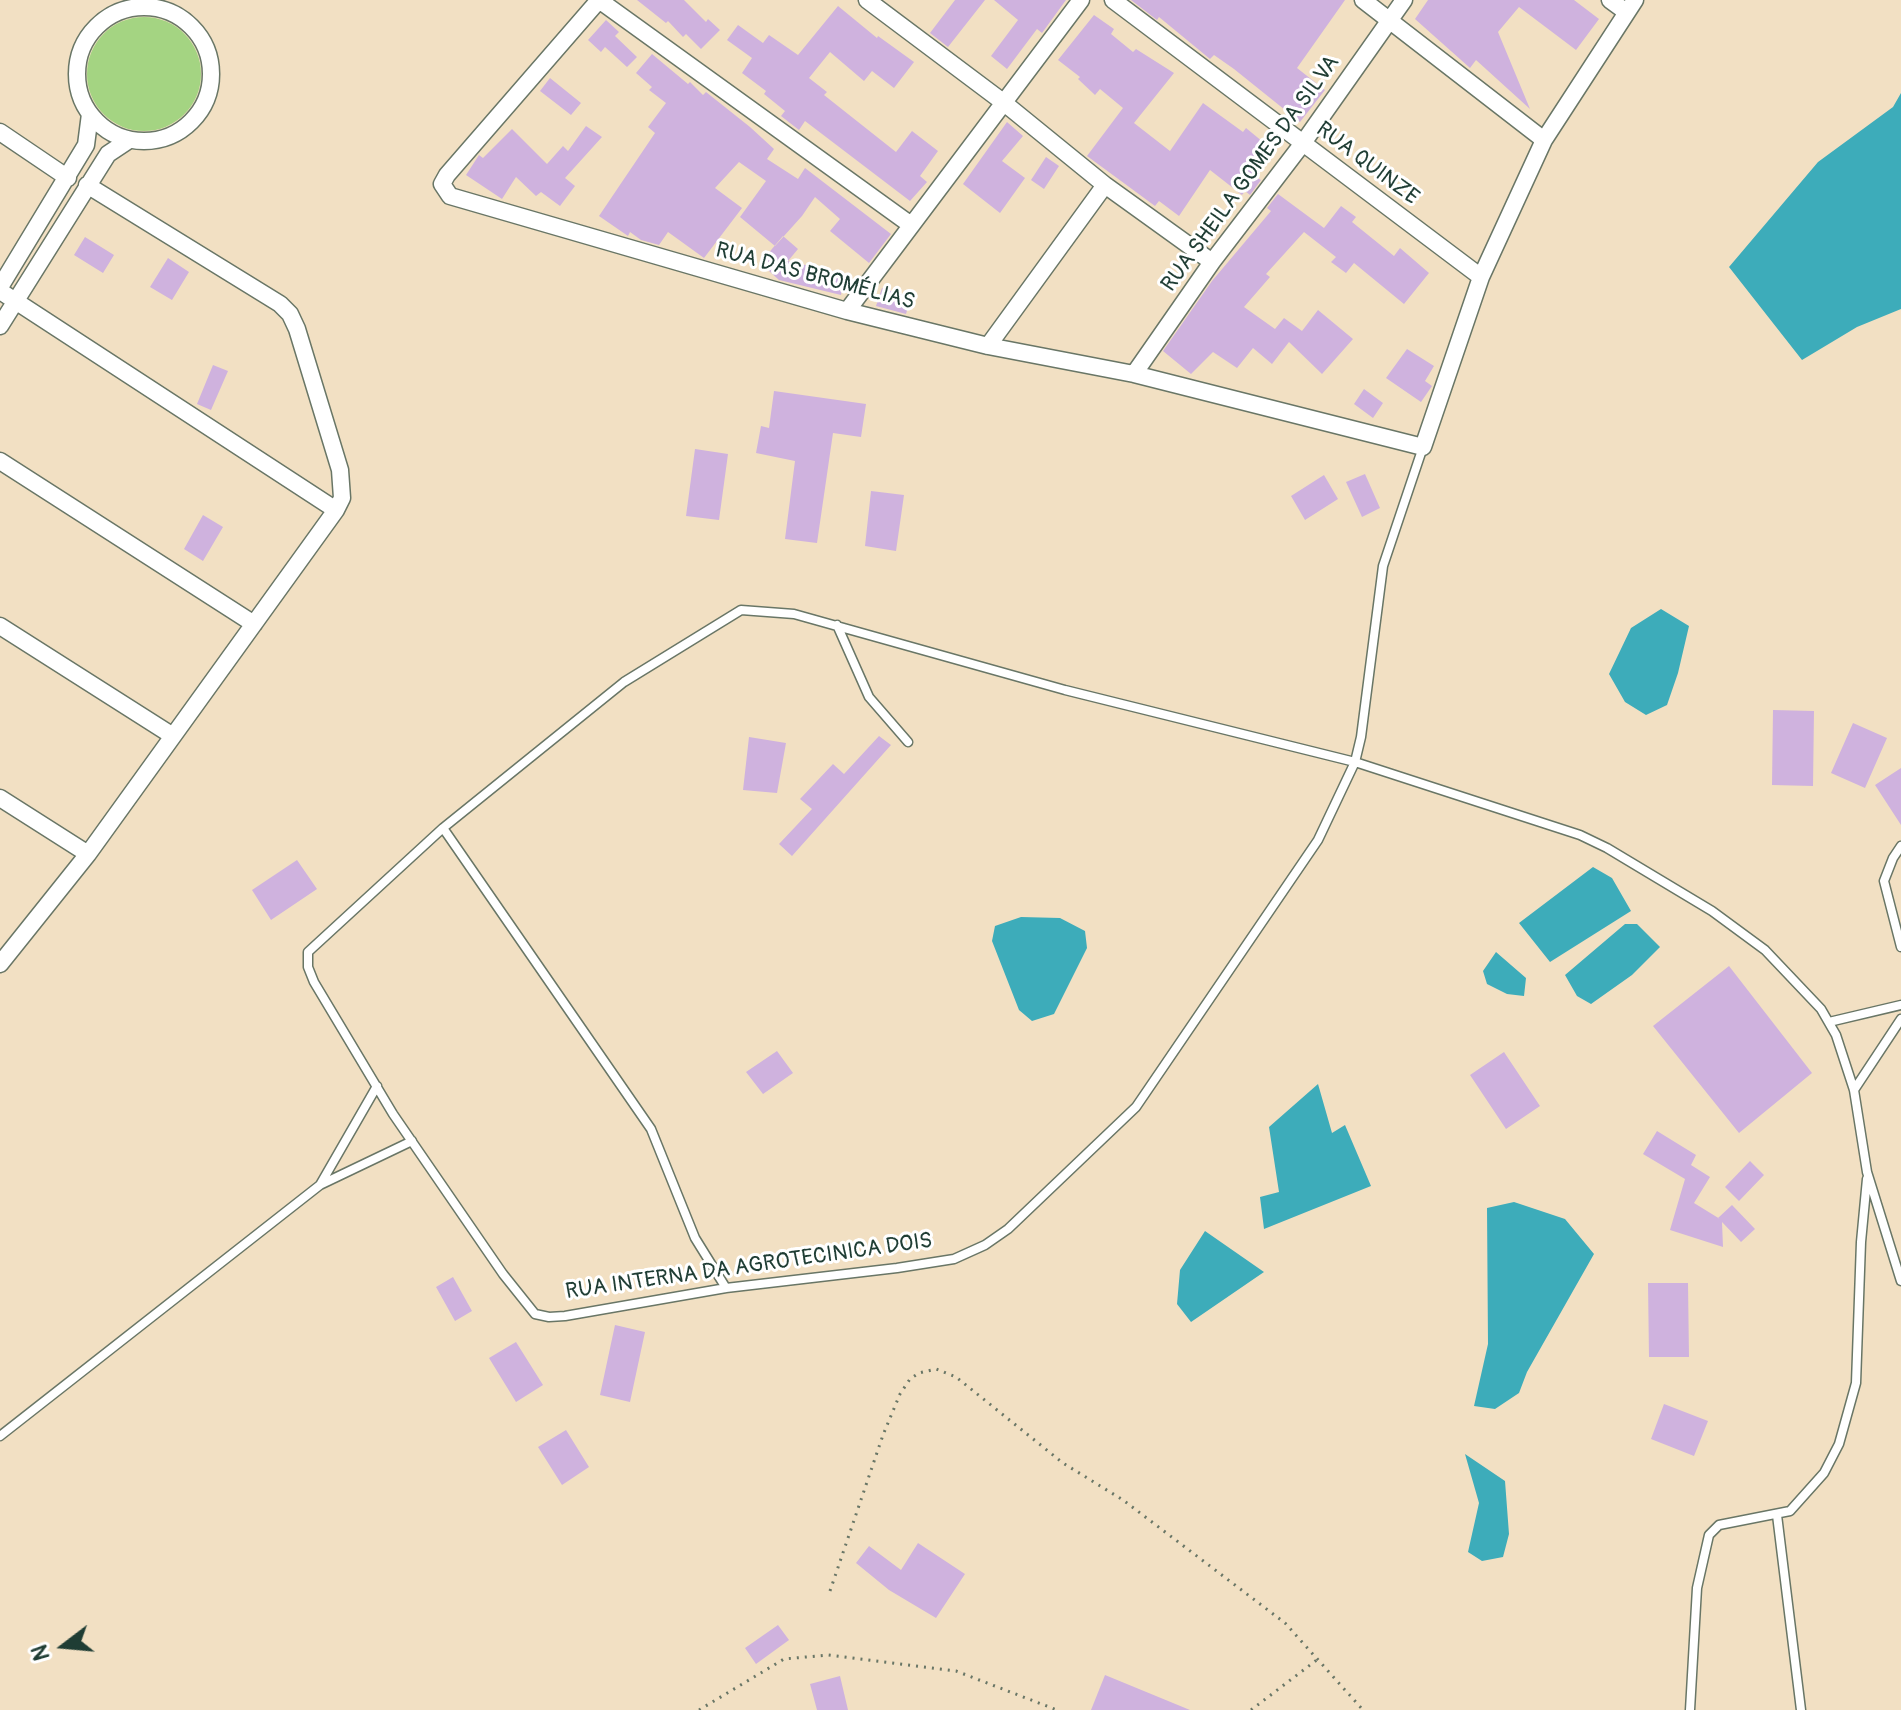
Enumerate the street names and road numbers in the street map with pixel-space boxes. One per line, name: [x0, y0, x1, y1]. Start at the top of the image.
street label: RUA SHEILA GOMES DA SILVA: [1156, 51, 1346, 297]
street label: RUA QUINZE: [1310, 117, 1424, 211]
street label: RUA DAS BROMÉLIAS: [713, 238, 917, 316]
street label: RUA INTERNA DA AGROTECINICA DOIS: [564, 1228, 934, 1306]

